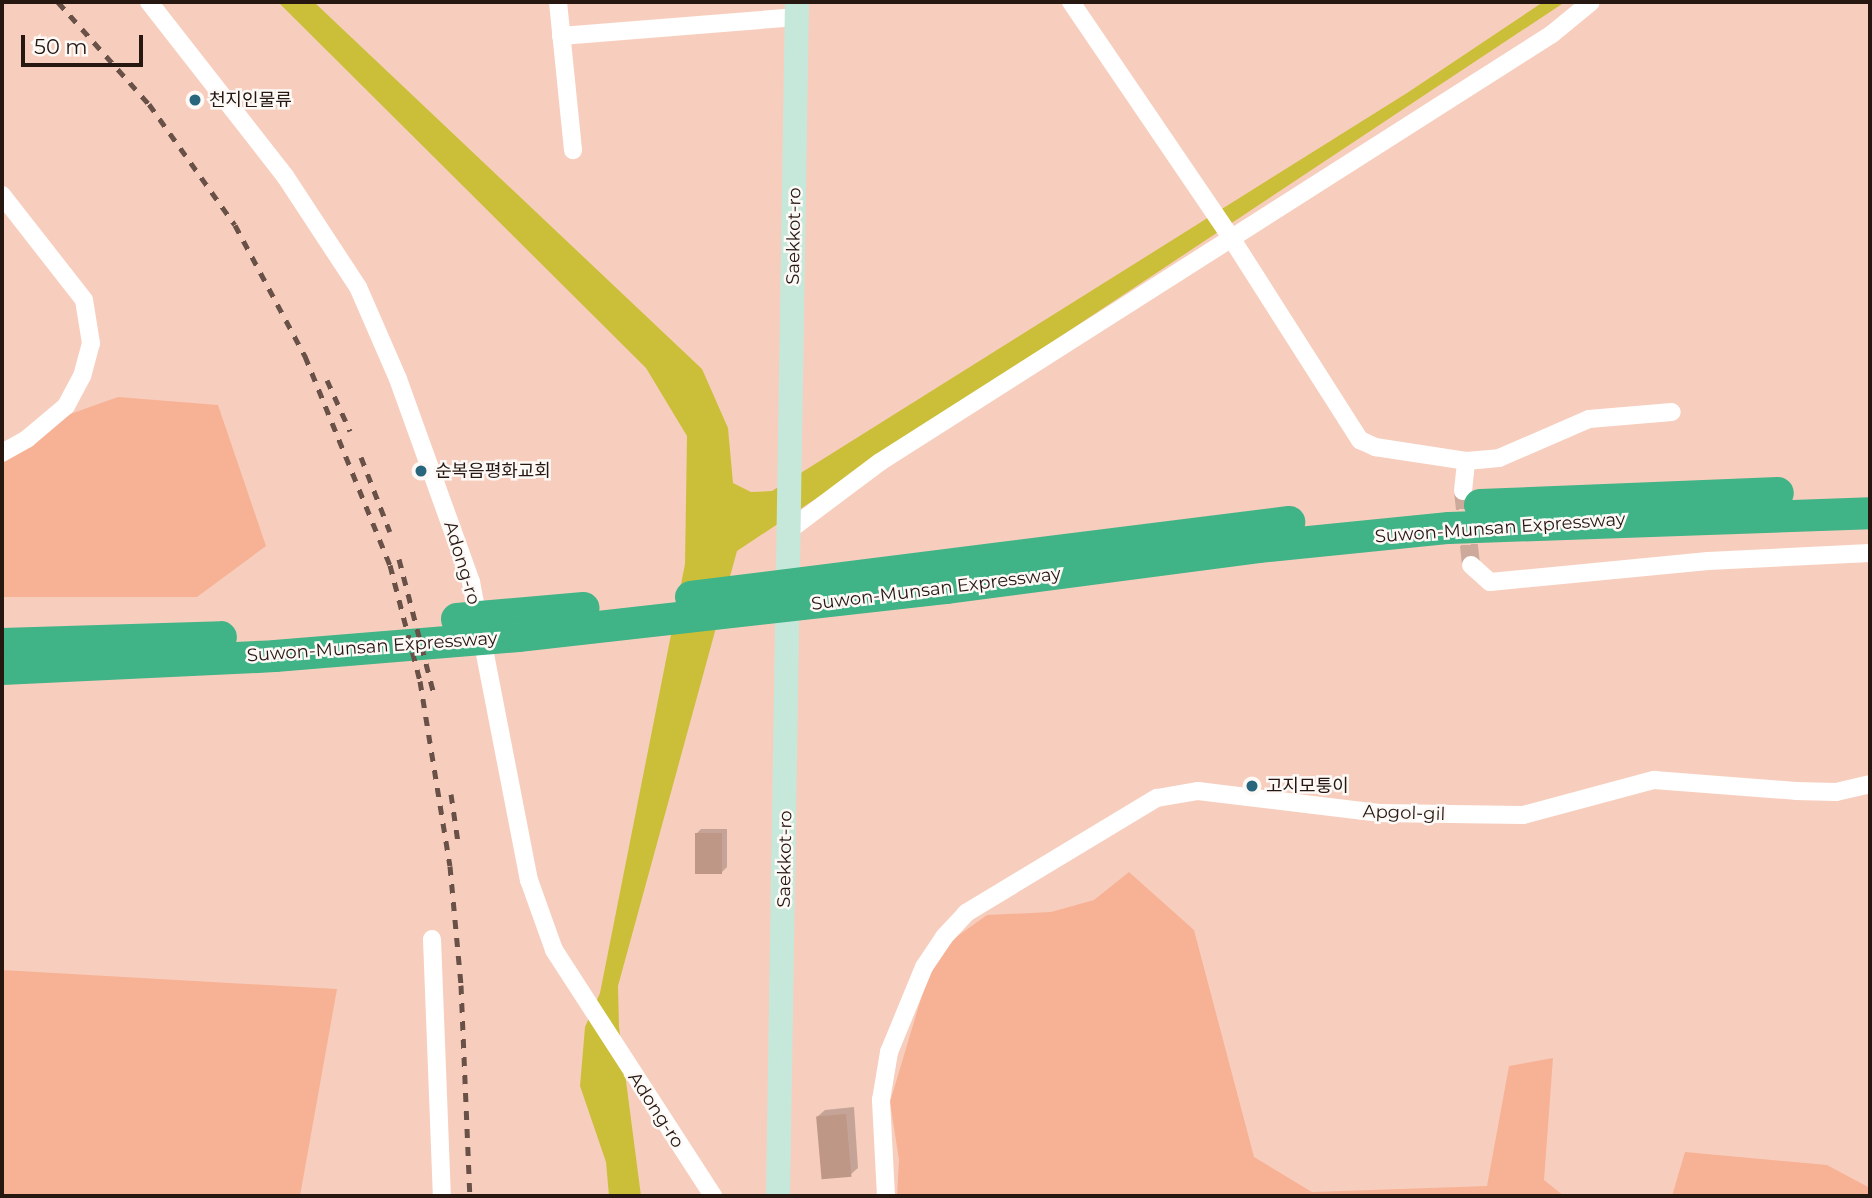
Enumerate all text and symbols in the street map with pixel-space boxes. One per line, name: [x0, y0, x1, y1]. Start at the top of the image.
scale bar: [24, 21, 147, 65]
text: 50 m: [34, 34, 88, 59]
place label: 천지인물류: [209, 89, 292, 111]
marker: 천지인물류: [187, 92, 203, 108]
street label: Saekkot-ro: [782, 187, 806, 285]
place label: 순복음평화교회: [435, 460, 551, 482]
marker: 순복음평화교회: [413, 463, 429, 479]
street label: Suwon-Munsan Expressway: [1374, 508, 1626, 548]
street label: Adong-ro: [439, 519, 485, 607]
street label: Suwon-Munsan Expressway: [810, 563, 1062, 615]
street label: Suwon-Munsan Expressway: [246, 627, 498, 667]
place label: 고지모퉁이: [1266, 775, 1349, 797]
marker: 고지모퉁이: [1244, 778, 1260, 794]
street label: Apgol-gil: [1362, 801, 1446, 825]
street label: Saekkot-ro: [773, 810, 797, 908]
street label: Adong-ro: [624, 1068, 688, 1152]

